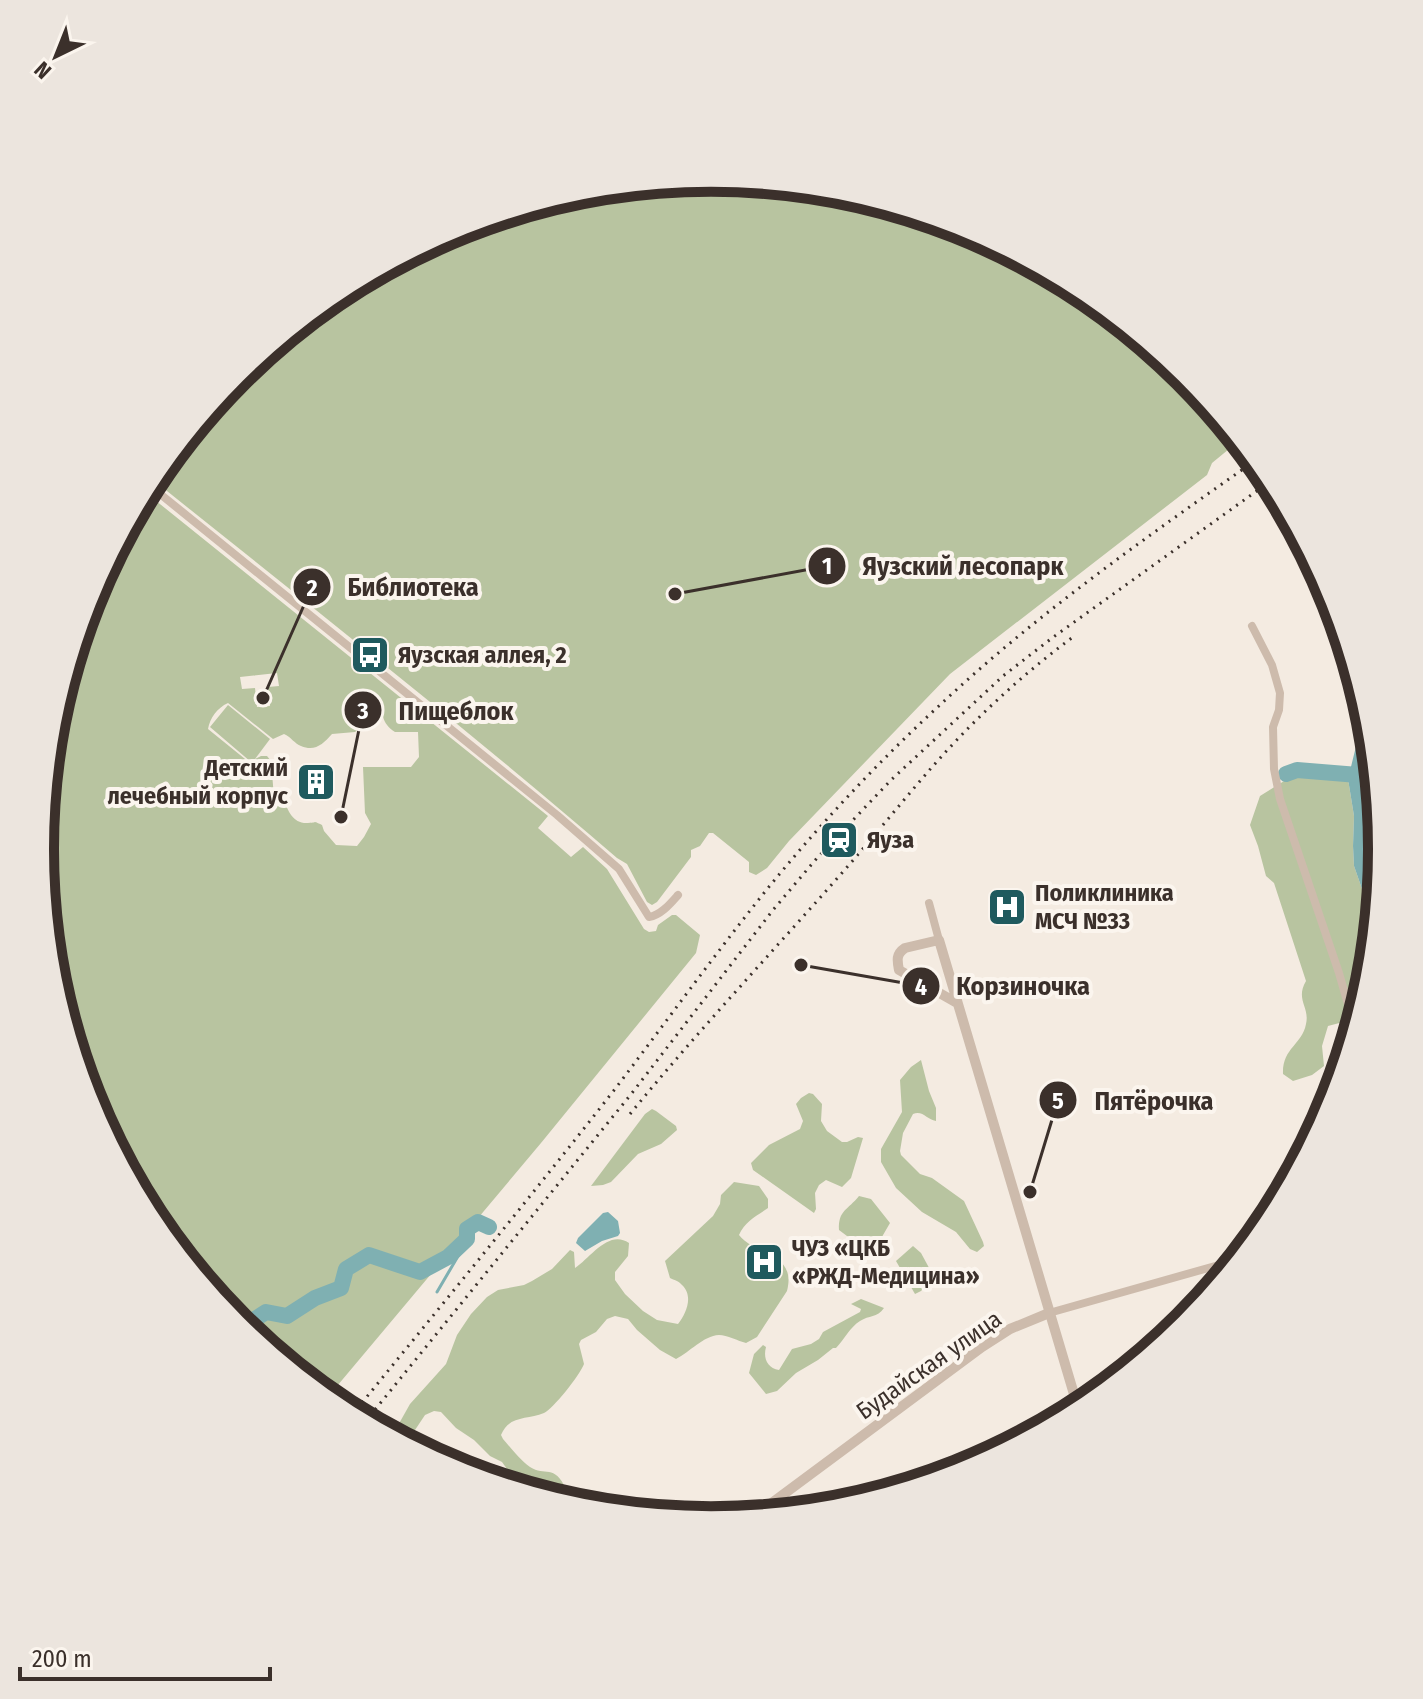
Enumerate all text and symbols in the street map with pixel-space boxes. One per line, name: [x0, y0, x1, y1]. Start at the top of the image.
north arrow: [16, 16, 96, 96]
text: N: [29, 56, 57, 85]
callout: Яузский лесопарк: [807, 541, 1079, 591]
text: Яузский лесопарк: [863, 551, 1064, 582]
text: 1: [822, 552, 832, 580]
callout: Библиотека: [292, 562, 495, 612]
text: Библиотека: [347, 572, 479, 603]
text: 2: [305, 574, 318, 602]
bus stop icon: Яузская аллея, 2: [349, 634, 391, 676]
place label: Яузская аллея, 2: [398, 641, 567, 669]
callout: Пищеблок: [343, 685, 530, 735]
text: Пищеблок: [399, 696, 514, 727]
text: 3: [356, 697, 369, 725]
place label: Детский лечебный корпус: [107, 754, 289, 810]
building icon: Детский лечебный корпус: [295, 761, 337, 803]
station icon: Яуза: [818, 819, 860, 861]
place label: Яуза: [867, 826, 914, 854]
place label: Поликлиника МСЧ №33: [1035, 879, 1174, 935]
hospital icon: Поликлиника МСЧ №33: [986, 886, 1028, 928]
callout: Корзиночка: [901, 961, 1106, 1011]
text: Корзиночка: [956, 971, 1090, 1002]
text: 4: [915, 973, 927, 1001]
callout: Пятёрочка: [1038, 1075, 1230, 1125]
text: Пятёрочка: [1094, 1086, 1214, 1117]
text: 5: [1052, 1087, 1064, 1115]
place label: ЧУЗ «ЦКБ «РЖД-Медицина»: [792, 1234, 980, 1290]
hospital icon: ЧУЗ «ЦКБ «РЖД-Медицина»: [743, 1241, 785, 1283]
street label: Будайская улица: [851, 1305, 1007, 1425]
scale bar: [20, 1631, 270, 1681]
text: 200 m: [32, 1645, 92, 1673]

